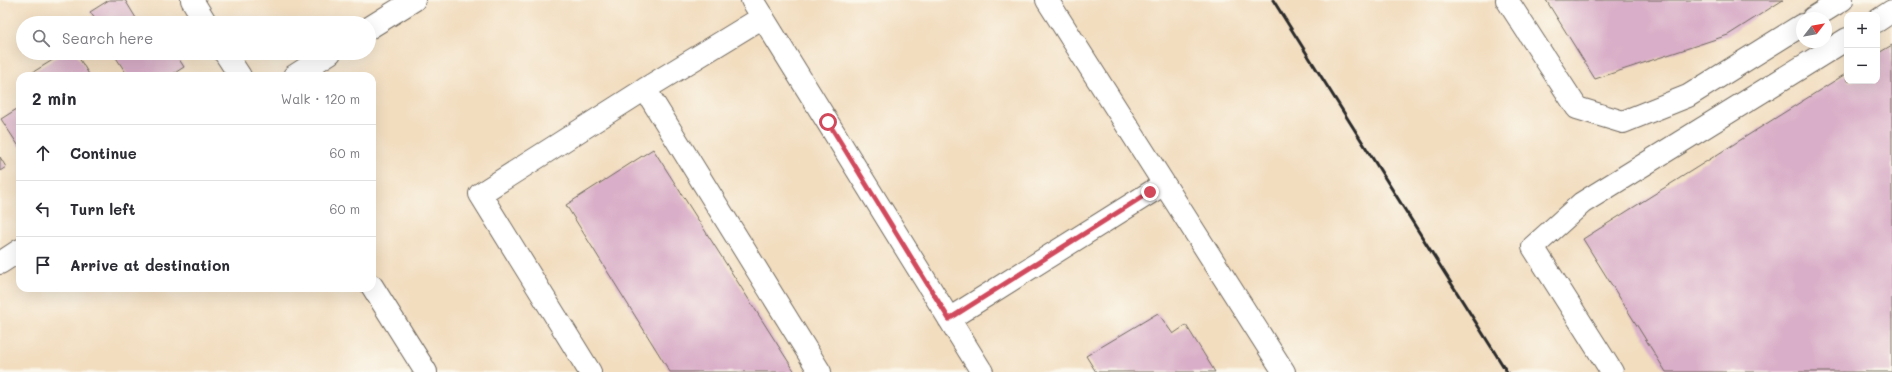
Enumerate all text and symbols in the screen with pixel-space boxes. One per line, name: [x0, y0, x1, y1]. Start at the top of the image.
north arrow: [1796, 12, 1832, 48]
map controls: [1844, 12, 1880, 84]
button: +: [1844, 12, 1880, 48]
search box: [16, 16, 376, 60]
icon: search: [30, 27, 52, 49]
text: Search here: [62, 28, 153, 48]
button: −: [1844, 48, 1880, 84]
text: 2 min: [32, 87, 77, 109]
text: Walk · 120 m: [281, 90, 360, 107]
route start: [819, 113, 837, 131]
icon: ahead: [32, 142, 54, 164]
text: Continue: [70, 143, 137, 163]
text: 60 m: [330, 144, 360, 161]
route end: [1141, 183, 1159, 201]
icon: left: [32, 198, 54, 220]
text: Turn left: [70, 199, 135, 219]
text: 60 m: [330, 200, 360, 217]
icon: arrive: [32, 254, 54, 276]
text: Arrive at destination: [70, 255, 230, 275]

